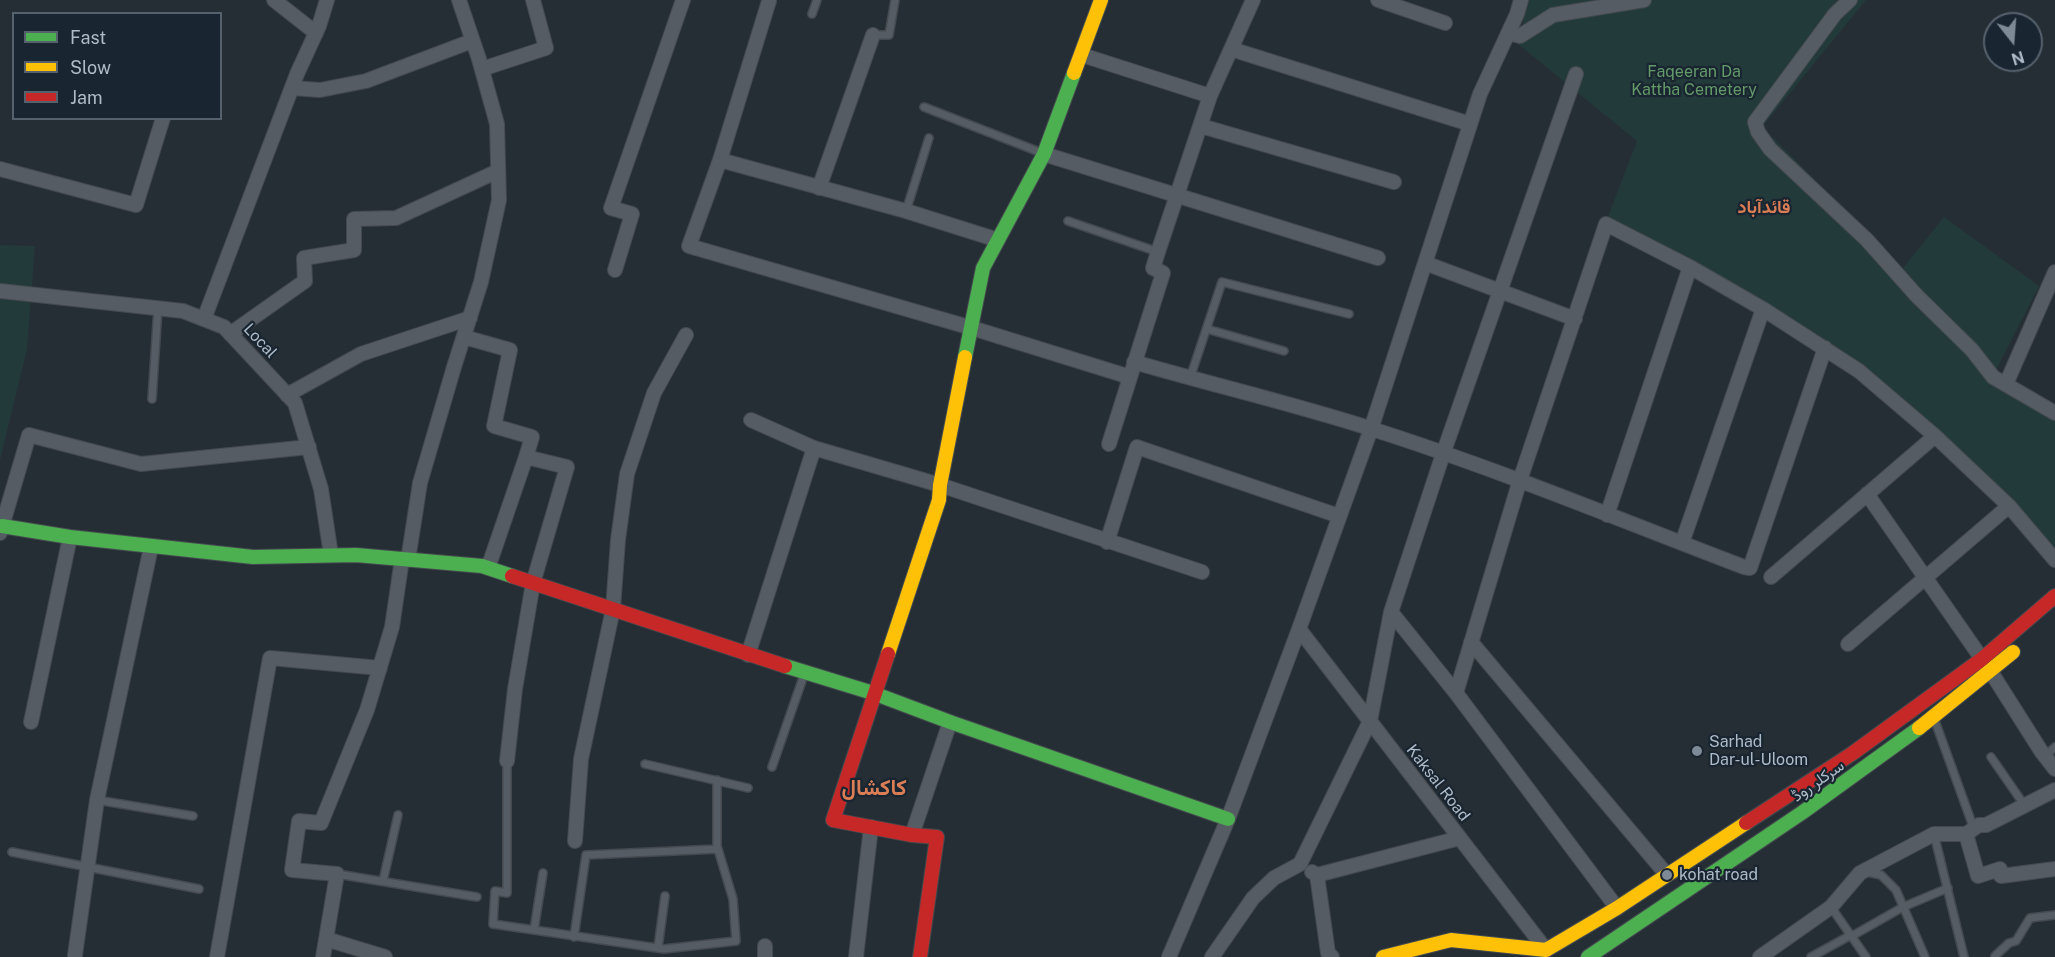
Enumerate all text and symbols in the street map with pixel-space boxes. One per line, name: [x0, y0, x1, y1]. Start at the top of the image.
legend: [12, 12, 222, 120]
north arrow: [1983, 12, 2043, 72]
text: Fast: [70, 27, 106, 48]
text: N: [2009, 47, 2027, 69]
text: Slow: [70, 57, 111, 78]
park label: Faqeeran Da Kattha Cemetery: [1631, 62, 1757, 100]
text: Jam: [70, 87, 103, 108]
district label: قائدآباد: [1738, 196, 1790, 218]
street label: Local: [239, 320, 281, 362]
place label: Sarhad Dar-ul-Uloom: [1709, 732, 1808, 770]
street label: Kaksal Road: [1402, 741, 1474, 825]
marker: Sarhad Dar-ul-Uloom: [1690, 744, 1704, 758]
street label: سرکلر روڈ: [1788, 756, 1848, 806]
district label: کاکشال: [841, 775, 907, 801]
place label: kohat road: [1679, 865, 1758, 885]
marker: kohat road: [1660, 868, 1674, 882]

